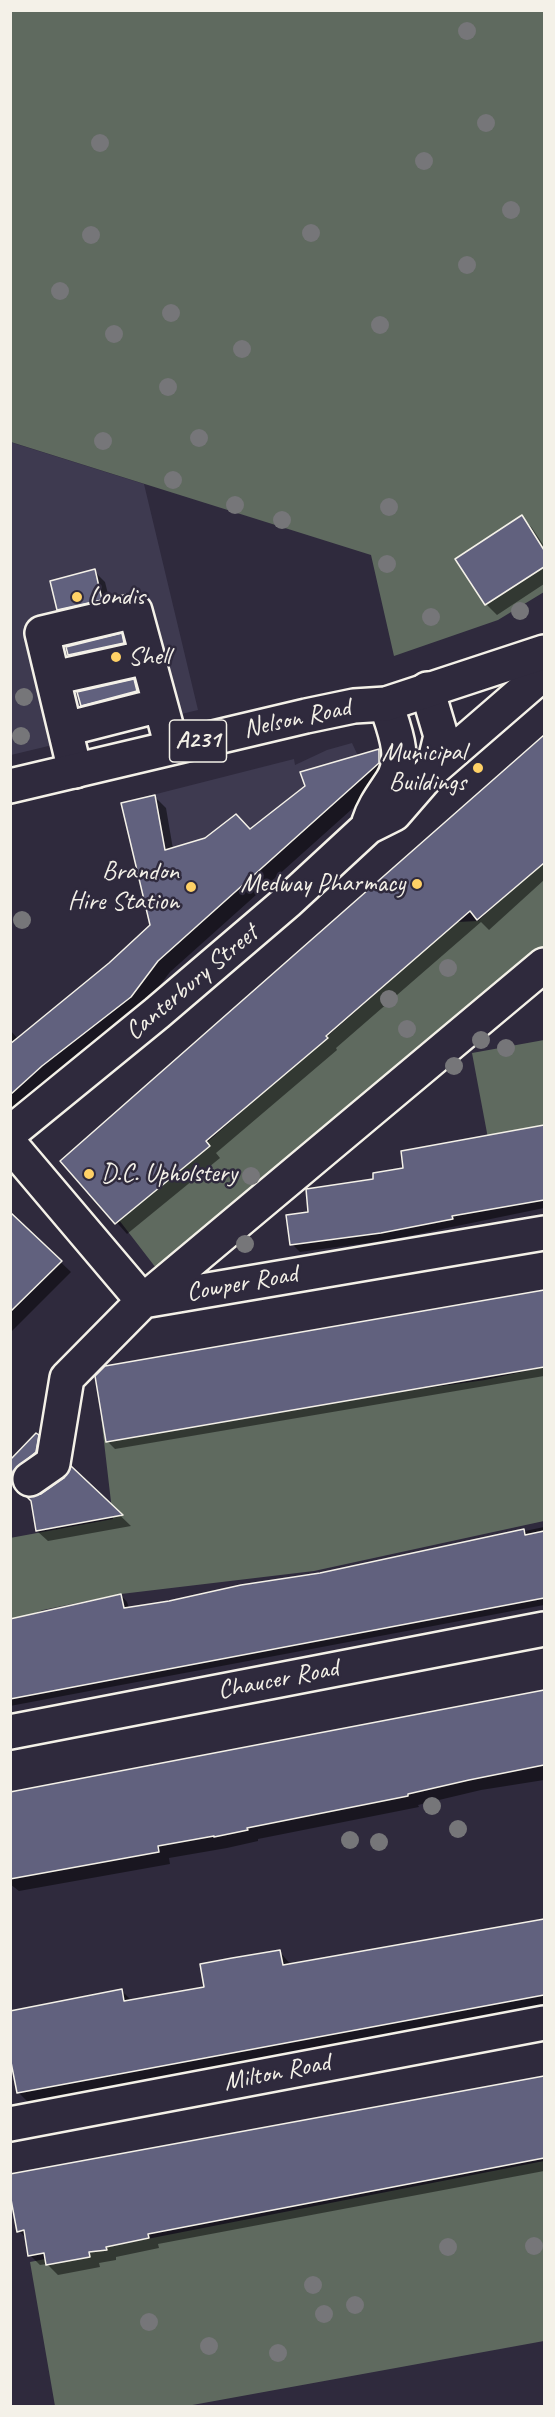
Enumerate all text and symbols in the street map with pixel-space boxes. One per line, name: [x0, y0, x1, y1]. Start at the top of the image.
place label: Londis: [89, 581, 145, 613]
marker: Londis: [70, 590, 84, 604]
place label: Shell: [128, 641, 170, 673]
marker: Shell: [109, 650, 123, 664]
street label: Nelson Road: [241, 692, 353, 746]
road number: A231: [170, 720, 226, 762]
place label: Municipal Buildings: [382, 737, 466, 798]
marker: Municipal Buildings: [471, 761, 485, 775]
place label: Brandon Hire Station: [68, 856, 179, 918]
place label: Medway Pharmacy: [240, 868, 405, 900]
marker: Medway Pharmacy: [410, 877, 424, 891]
marker: Brandon Hire Station: [184, 880, 198, 894]
street label: Canterbury Street: [119, 918, 265, 1048]
place label: D.C. Upholstery: [101, 1158, 237, 1190]
marker: D.C. Upholstery: [82, 1167, 96, 1181]
street label: Cowper Road: [184, 1259, 300, 1309]
street label: Chaucer Road: [215, 1653, 341, 1707]
street label: Milton Road: [221, 2047, 333, 2099]

